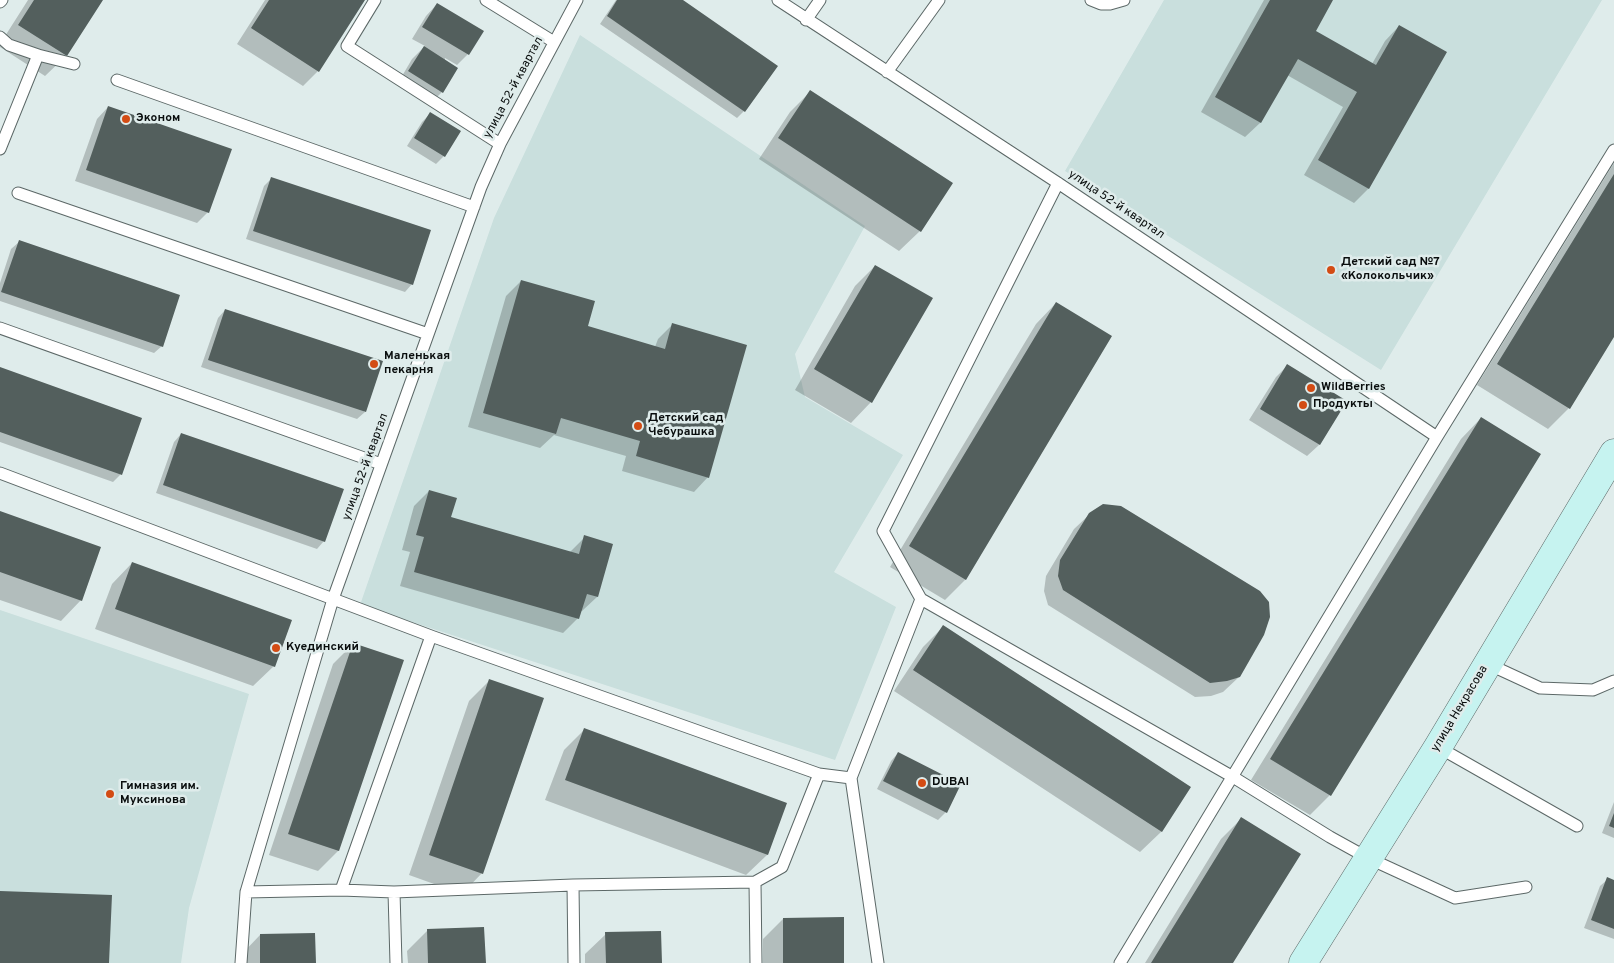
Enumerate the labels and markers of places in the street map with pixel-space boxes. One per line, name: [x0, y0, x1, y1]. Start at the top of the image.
place label: Эконом: [136, 112, 180, 126]
marker: Эконом: [120, 113, 132, 125]
place label: Детский сад №7 «Колокольчик»: [1341, 256, 1440, 284]
marker: Детский сад №7 «Колокольчик»: [1325, 264, 1337, 276]
place label: Маленькая пекарня: [384, 350, 450, 378]
marker: Маленькая пекарня: [368, 358, 380, 370]
place label: WildBerries: [1321, 381, 1386, 395]
marker: WildBerries: [1305, 382, 1317, 394]
place label: Продукты: [1313, 398, 1373, 412]
marker: Продукты: [1297, 399, 1309, 411]
place label: Детский сад Чебурашка: [648, 412, 723, 440]
marker: Детский сад Чебурашка: [632, 420, 644, 432]
place label: Куединский: [286, 641, 359, 655]
marker: Куединский: [270, 642, 282, 654]
place label: DUBAI: [932, 776, 969, 790]
marker: DUBAI: [916, 777, 928, 789]
place label: Гимназия им. Муксинова: [120, 780, 199, 808]
marker: Гимназия им. Муксинова: [104, 788, 116, 800]

